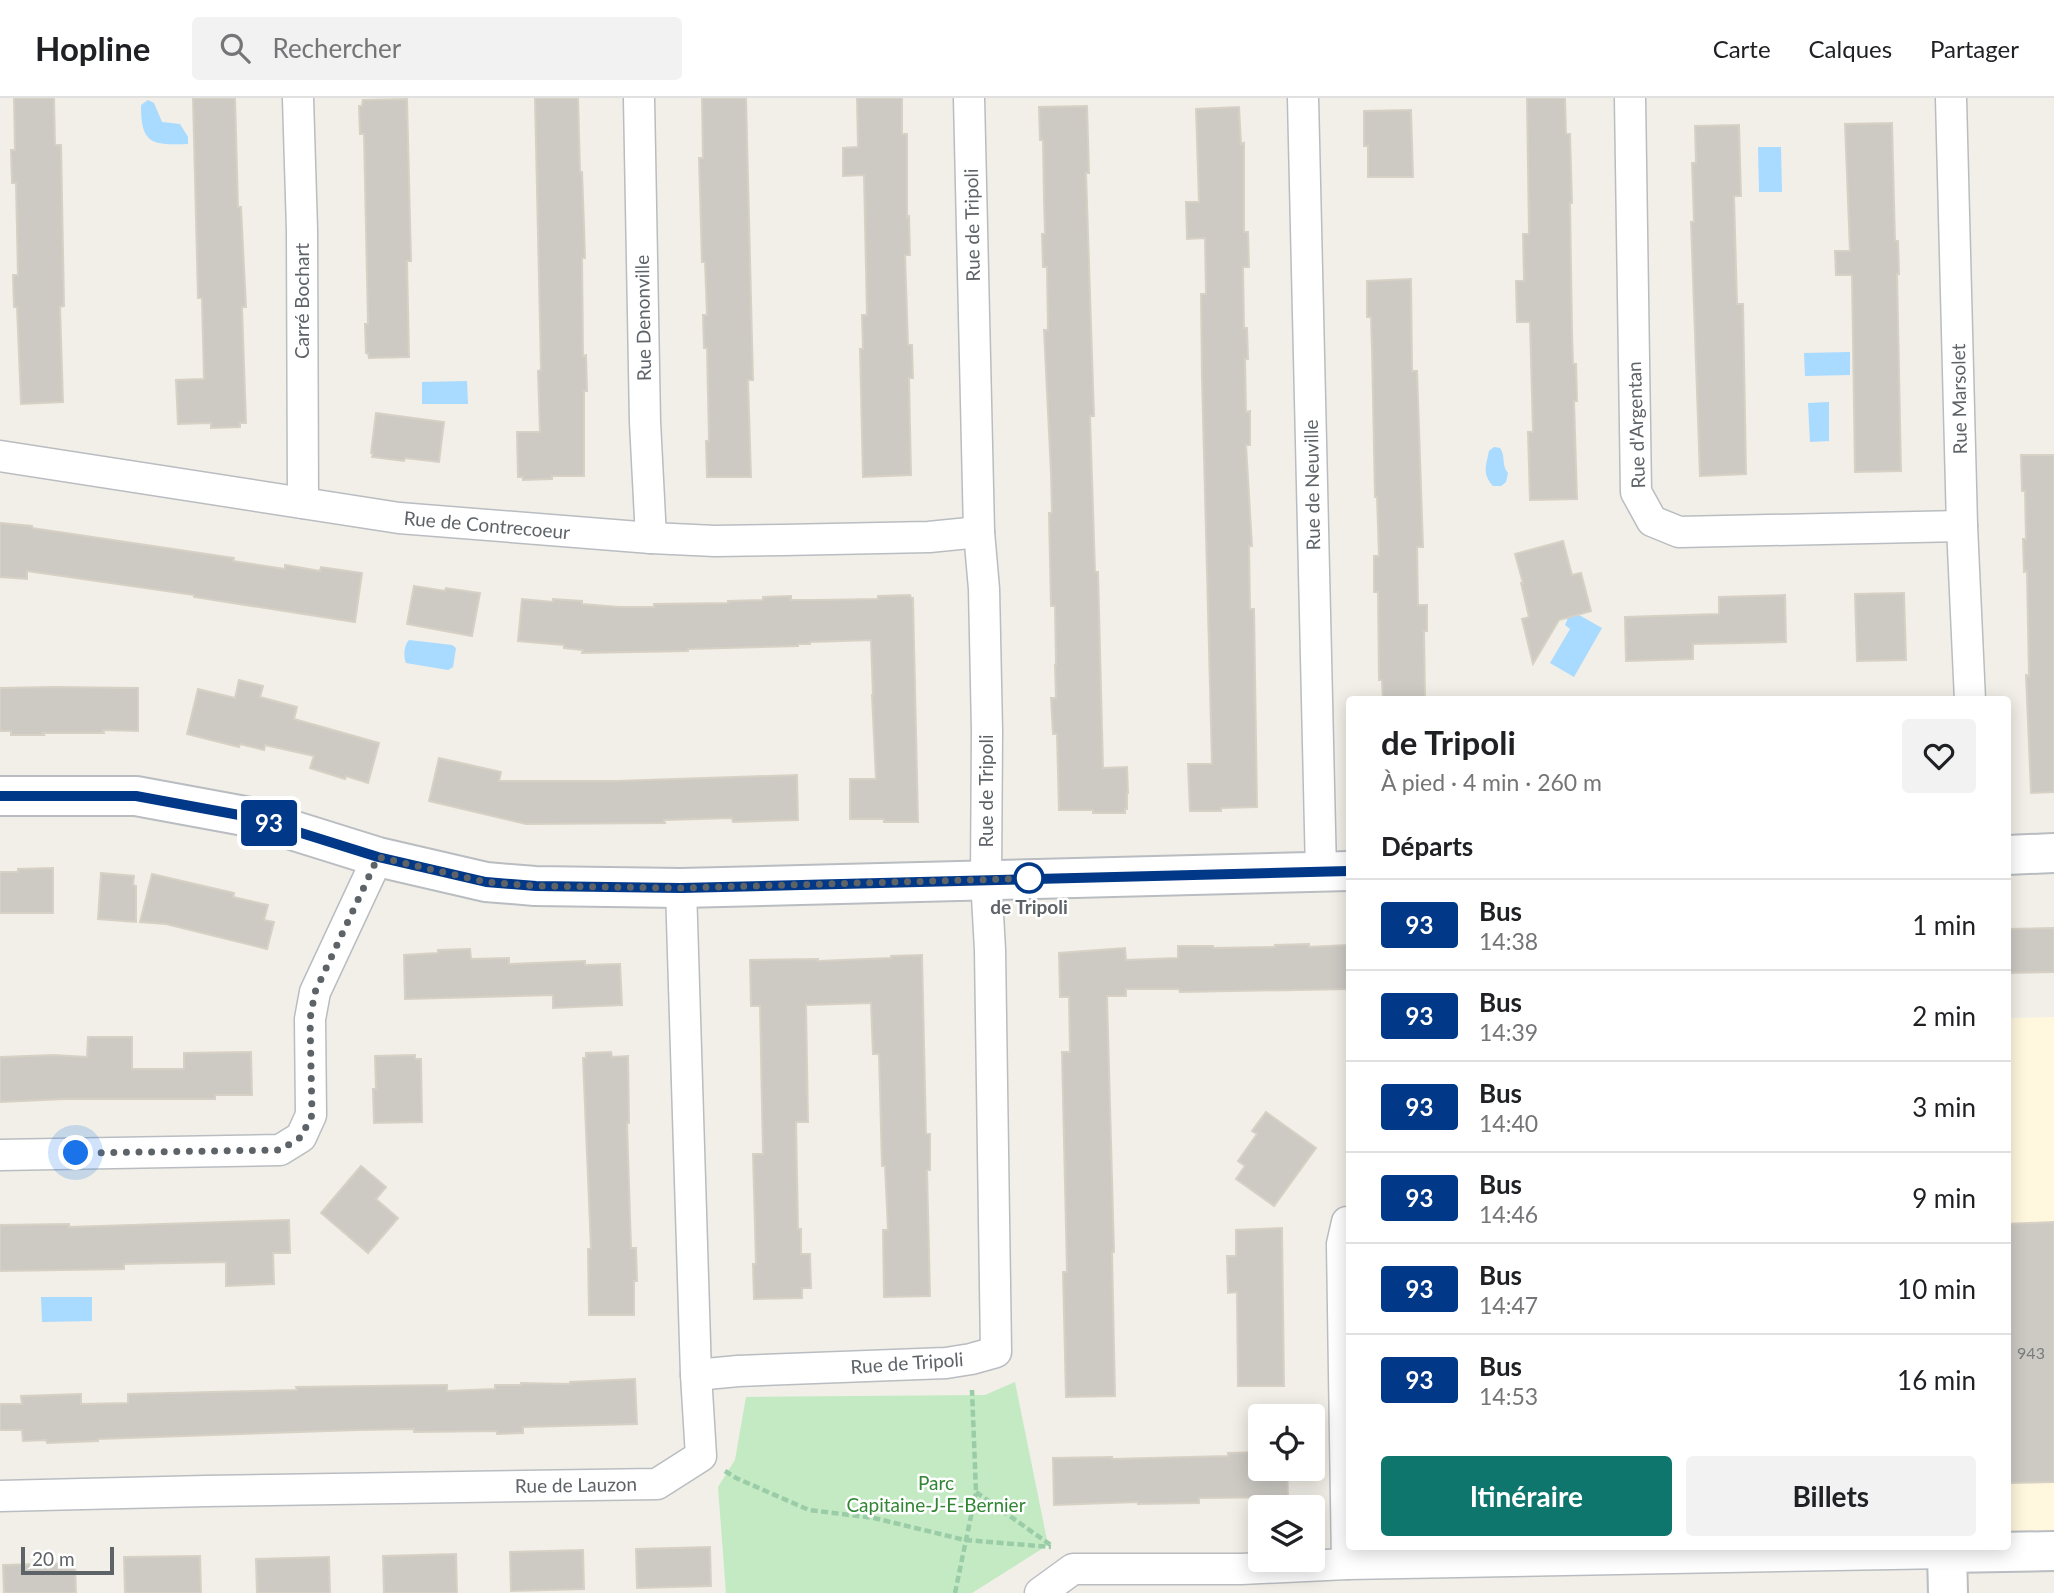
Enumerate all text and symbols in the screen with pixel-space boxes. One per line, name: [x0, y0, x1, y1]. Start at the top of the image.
search box: [192, 17, 682, 80]
text: Hopline: [35, 28, 150, 68]
icon: search: [216, 29, 254, 67]
text: Rechercher: [272, 32, 401, 64]
text: Carte: [1713, 34, 1771, 63]
text: Calques: [1809, 34, 1892, 63]
text: Partager: [1930, 34, 2019, 63]
street label: Rue de Tripoli: [959, 168, 984, 282]
street label: Carré Bochart: [290, 243, 313, 359]
street label: Rue Denonville: [630, 255, 655, 381]
street label: Rue Marsolet: [1946, 343, 1971, 455]
street label: Rue d'Argentan: [1622, 361, 1649, 489]
street label: Rue de Neuville: [1299, 419, 1324, 551]
street label: Rue de Contrecoeur: [403, 506, 571, 543]
button: heart: [1902, 719, 1976, 793]
text: de Tripoli: [1381, 722, 1516, 762]
street label: Rue de Tripoli: [974, 734, 997, 848]
text: À pied · 4 min · 260 m: [1381, 768, 1602, 796]
line badge: 93: [238, 800, 300, 846]
text: 93: [255, 808, 283, 837]
text: Départs: [1381, 830, 1473, 862]
marker: de Tripoli: [1014, 863, 1044, 893]
place label: de Tripoli: [990, 895, 1068, 918]
text: Bus: [1479, 895, 1522, 927]
text: 1 min: [1912, 909, 1976, 941]
text: 93: [1406, 910, 1433, 939]
text: 14:38: [1479, 927, 1538, 955]
text: Bus: [1479, 986, 1522, 1018]
text: 2 min: [1912, 1000, 1976, 1032]
text: 93: [1406, 1001, 1433, 1030]
text: 14:39: [1479, 1018, 1538, 1046]
text: Bus: [1479, 1077, 1522, 1109]
text: 3 min: [1912, 1091, 1976, 1123]
text: 93: [1406, 1092, 1433, 1121]
text: 14:40: [1479, 1109, 1538, 1137]
your location: [58, 1135, 93, 1170]
text: Bus: [1479, 1168, 1522, 1200]
text: 9 min: [1912, 1182, 1976, 1214]
text: 93: [1406, 1183, 1433, 1212]
text: 14:46: [1479, 1200, 1538, 1228]
text: Bus: [1479, 1259, 1522, 1291]
text: 10 min: [1897, 1273, 1976, 1305]
text: 93: [1406, 1274, 1433, 1303]
text: 14:47: [1479, 1291, 1538, 1319]
house number: 943: [2017, 1343, 2045, 1362]
street label: Rue de Tripoli: [850, 1347, 964, 1378]
text: Bus: [1479, 1350, 1522, 1382]
text: 16 min: [1897, 1364, 1976, 1396]
text: 93: [1406, 1365, 1433, 1394]
text: 14:53: [1479, 1382, 1538, 1410]
map controls: [1248, 1404, 1325, 1572]
button: locate: [1248, 1404, 1325, 1481]
button: Itinéraire: [1381, 1456, 1672, 1536]
button: Billets: [1686, 1456, 1976, 1536]
park label: Parc Capitaine-J-E-Bernier: [846, 1471, 1026, 1516]
street label: Rue de Lauzon: [515, 1472, 637, 1497]
button: layers: [1248, 1495, 1325, 1572]
scale bar: [21, 1544, 114, 1576]
text: 20 m: [32, 1547, 75, 1570]

